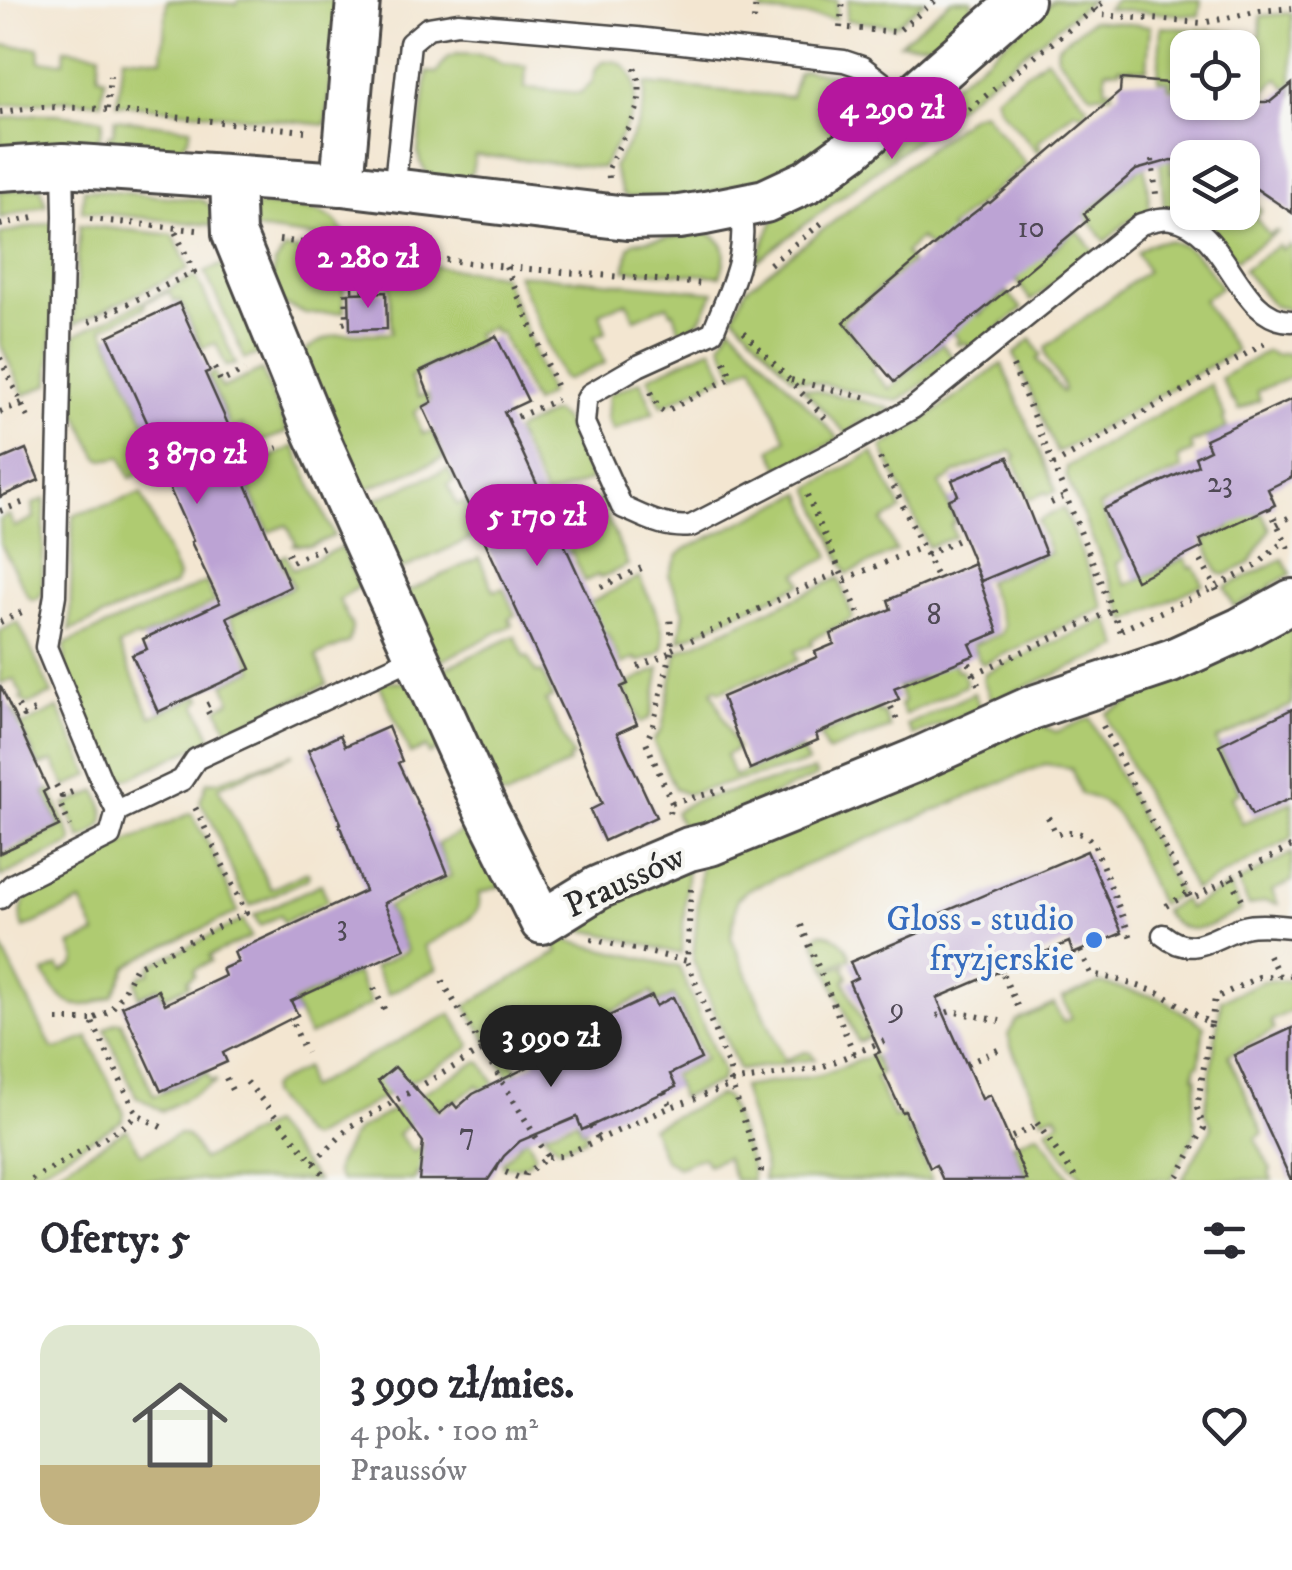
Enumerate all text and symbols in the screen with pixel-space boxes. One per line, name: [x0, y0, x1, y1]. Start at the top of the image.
map controls: [1170, 30, 1260, 230]
button: locate: [1170, 30, 1260, 120]
pin: 4 290 zł: [789, 77, 995, 162]
text: 4 290 zł: [840, 89, 944, 129]
button: layers: [1170, 140, 1260, 230]
house number: 10: [1017, 210, 1045, 247]
pin: 2 280 zł: [265, 226, 471, 311]
text: 2 280 zł: [317, 238, 419, 278]
pin: 3 870 zł: [94, 422, 300, 507]
text: 3 870 zł: [147, 434, 247, 474]
house number: 23: [1207, 465, 1233, 502]
pin: 5 170 zł: [434, 484, 640, 569]
text: 5 170 zł: [488, 496, 586, 536]
house number: 8: [926, 597, 942, 634]
street label: Praussów: [558, 835, 692, 929]
place label: Gloss - studio fryzjerskie: [886, 898, 1074, 982]
house number: 3: [336, 908, 348, 945]
marker: Gloss - studio fryzjerskie: [1083, 929, 1105, 951]
house number: 9: [888, 990, 904, 1027]
pin: 3 990 zł: [448, 1005, 654, 1090]
text: 3 990 zł: [502, 1017, 600, 1057]
house number: 7: [459, 1116, 475, 1153]
icon: filters: [1197, 1213, 1252, 1268]
text: Oferty: 5: [40, 1214, 190, 1266]
text: 3 990 zł/mies.: [350, 1359, 574, 1411]
icon: home: [120, 1365, 240, 1485]
icon: heart: [1197, 1398, 1252, 1453]
text: 4 pok. · 100 m²: [350, 1411, 538, 1451]
text: Praussów: [350, 1451, 467, 1491]

